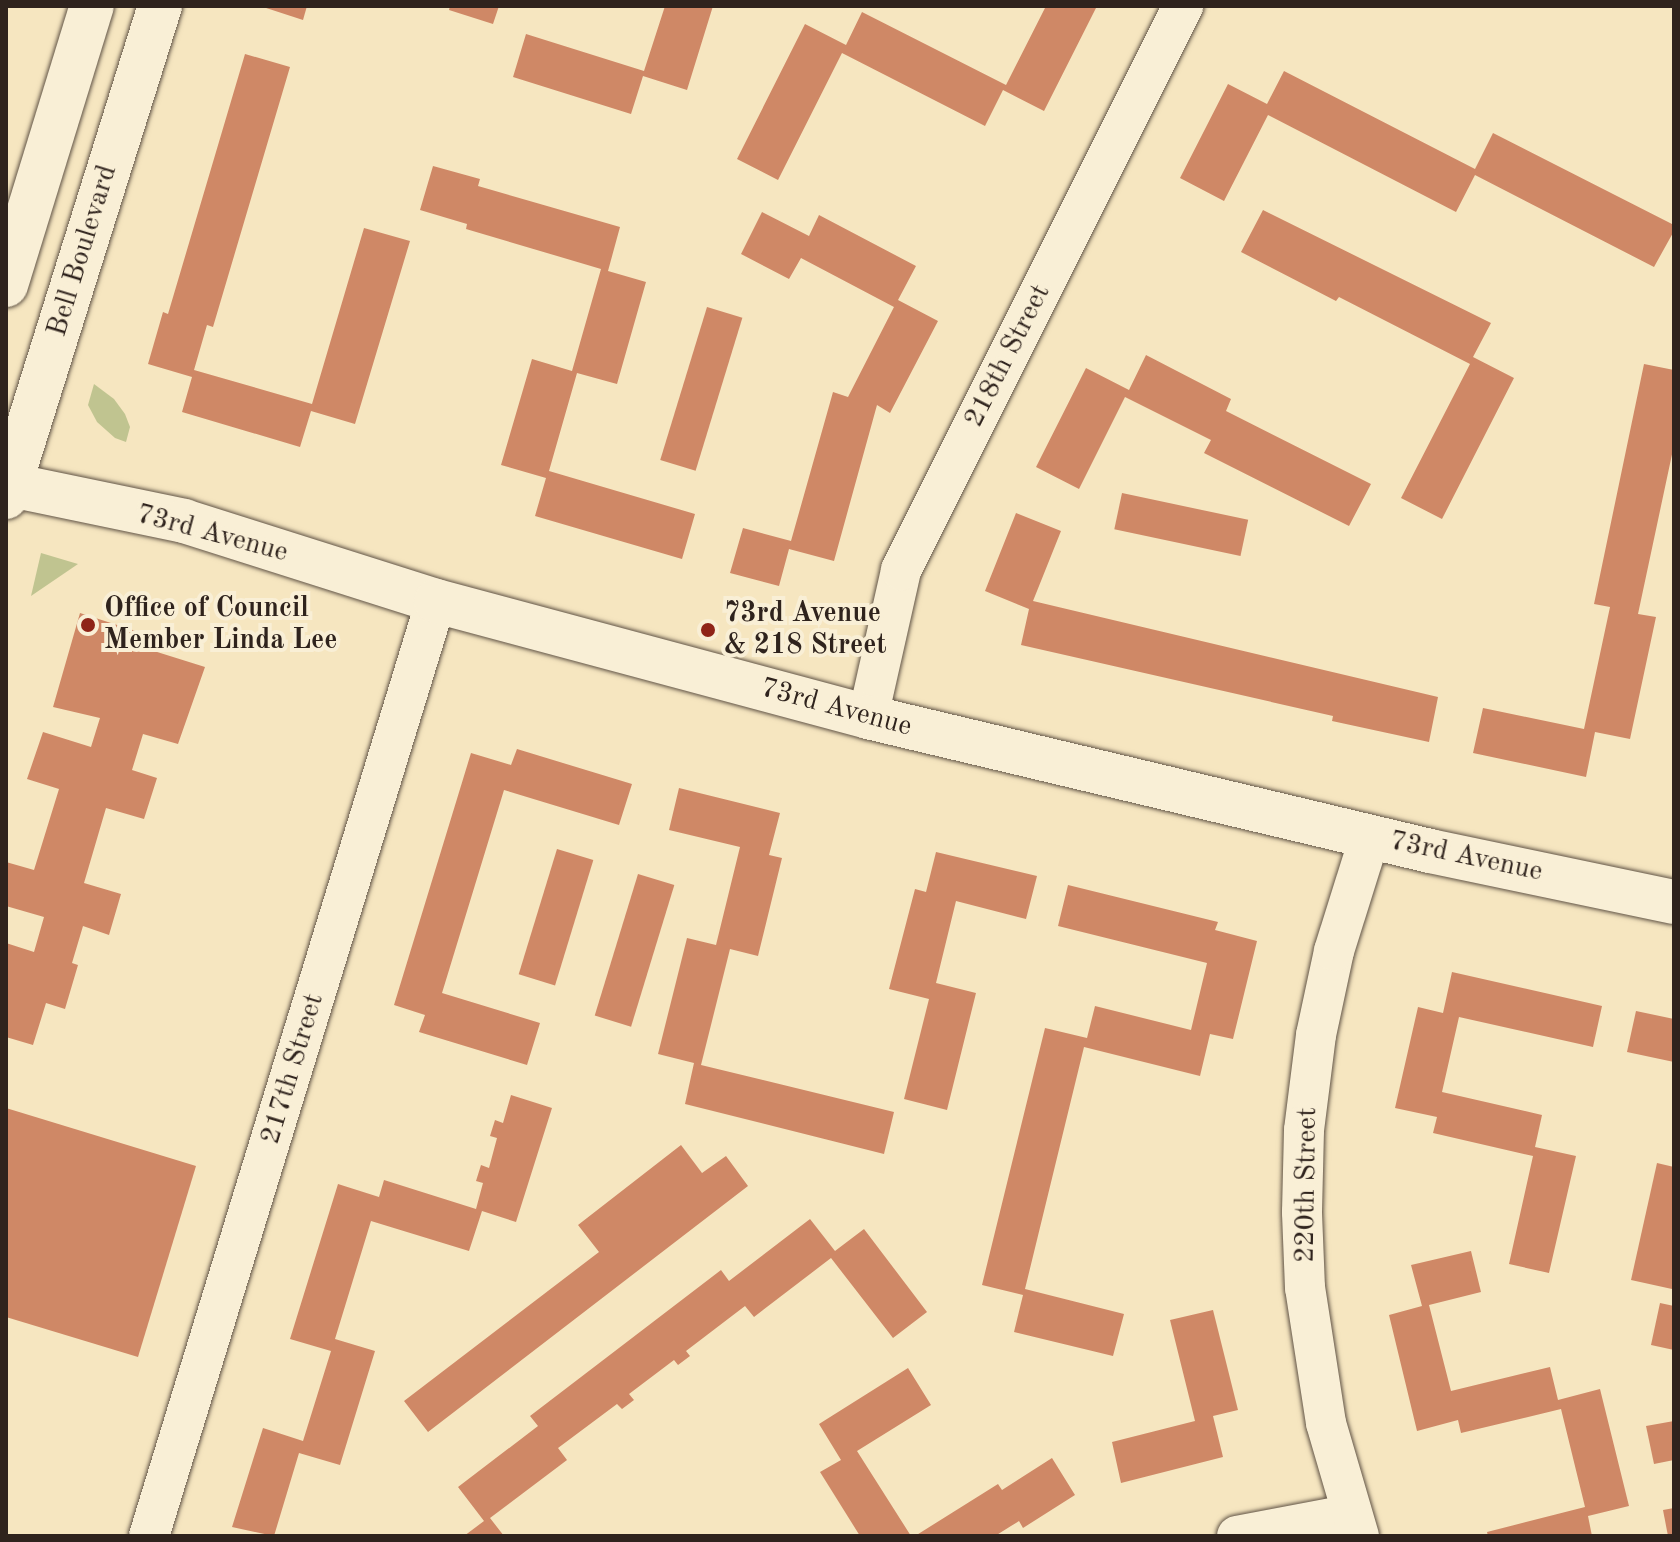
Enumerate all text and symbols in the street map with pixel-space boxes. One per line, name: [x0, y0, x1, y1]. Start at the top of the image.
street label: Bell Boulevard: [41, 161, 125, 341]
street label: 218th Street: [958, 279, 1058, 433]
street label: 73rd Avenue: [133, 498, 291, 570]
place label: Office of Council Member Linda Lee: [104, 592, 337, 658]
place label: 73rd Avenue & 218 Street: [724, 597, 887, 663]
marker: Office of Council Member Linda Lee: [79, 616, 97, 634]
marker: 73rd Avenue & 218 Street: [699, 621, 717, 639]
street label: 73rd Avenue: [757, 672, 915, 744]
street label: 73rd Avenue: [1387, 824, 1545, 890]
street label: 217th Street: [254, 990, 332, 1148]
street label: 220th Street: [1289, 1107, 1325, 1263]

